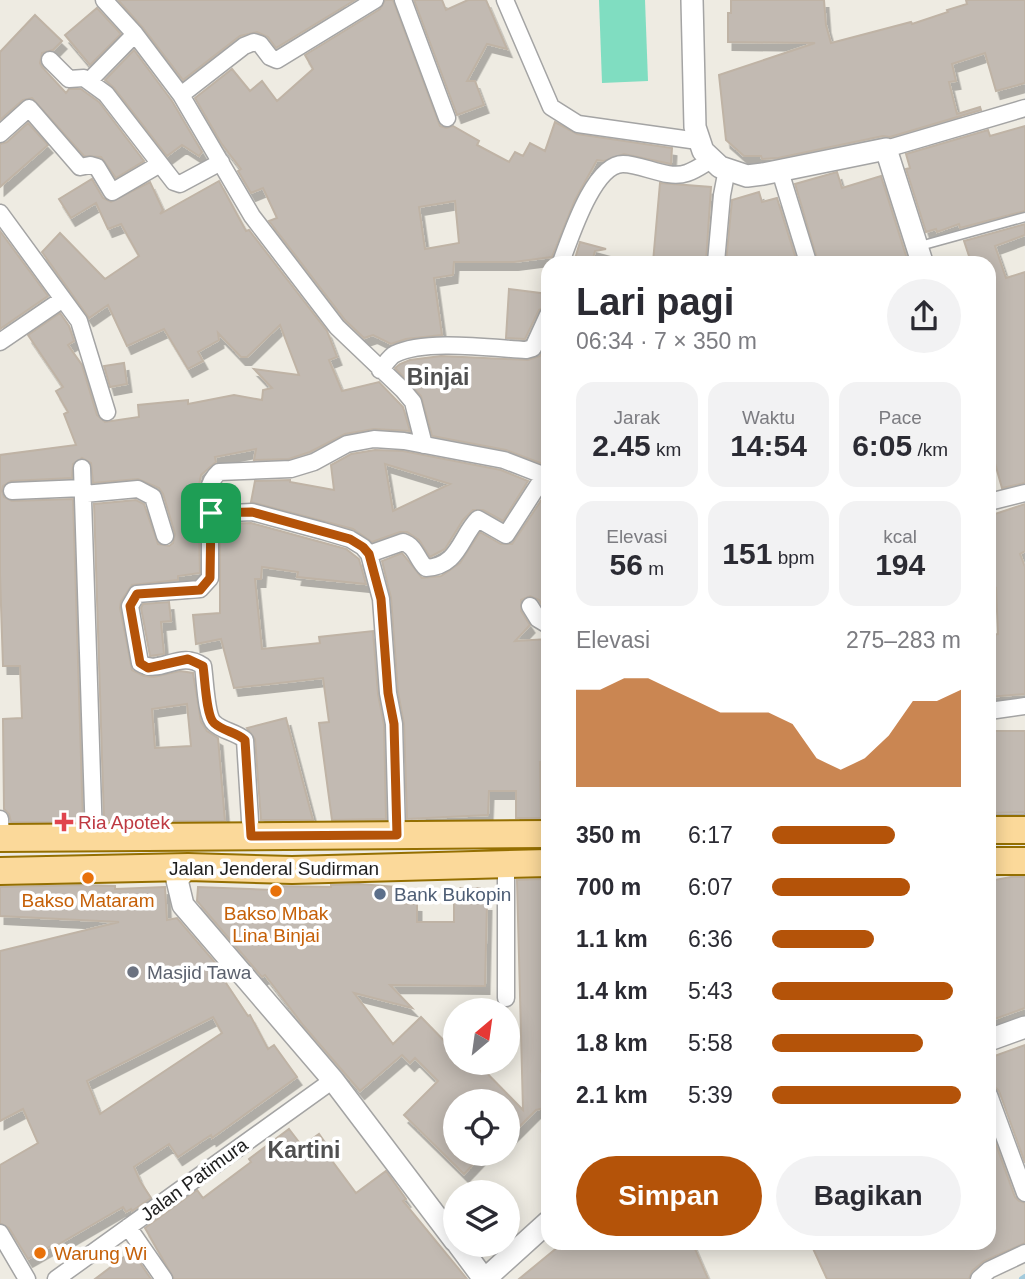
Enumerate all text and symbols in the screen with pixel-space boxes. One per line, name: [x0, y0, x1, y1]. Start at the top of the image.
button: share: [887, 279, 961, 353]
text: Lari pagi: [576, 281, 734, 323]
text: 06:34 · 7 × 350 m: [576, 328, 757, 354]
district label: Binjai: [407, 364, 469, 390]
text: Jarak: [614, 407, 660, 428]
text: Waktu: [742, 407, 795, 428]
text: Pace: [879, 407, 922, 428]
text: 2.45: [592, 429, 651, 462]
text: 14:54: [730, 429, 807, 462]
text: 6:05: [852, 429, 912, 462]
text: km: [651, 439, 681, 460]
text: /km: [912, 439, 948, 460]
pin: [181, 483, 241, 543]
icon: arrive: [192, 494, 230, 532]
text: Elevasi: [606, 526, 667, 547]
text: kcal: [883, 526, 917, 547]
text: 151: [722, 537, 772, 570]
text: bpm: [772, 547, 815, 568]
text: 56: [610, 548, 643, 581]
text: 194: [875, 548, 925, 581]
text: m: [643, 558, 664, 579]
text: Elevasi: [576, 627, 650, 653]
text: 275–283 m: [846, 627, 961, 653]
place label: Ria Apotek: [78, 812, 170, 833]
marker: Ria Apotek: [56, 814, 72, 830]
text: 350 m: [576, 822, 641, 848]
text: 6:17: [688, 822, 733, 848]
street label: Jalan Jenderal Sudirman: [169, 858, 379, 879]
marker: Bakso Mataram: [80, 870, 96, 886]
text: 700 m: [576, 874, 641, 900]
text: 6:07: [688, 874, 733, 900]
marker: Bakso Mbak Lina Binjai: [268, 883, 284, 899]
place label: Bank Bukopin: [394, 884, 511, 905]
marker: Bank Bukopin: [372, 886, 388, 902]
place label: Bakso Mataram: [21, 890, 155, 911]
place label: Bakso Mbak Lina Binjai: [224, 903, 329, 946]
text: 1.1 km: [576, 926, 648, 952]
text: 6:36: [688, 926, 733, 952]
place label: Masjid Tawa: [147, 962, 252, 983]
marker: Masjid Tawa: [125, 964, 141, 980]
text: 1.4 km: [576, 978, 648, 1004]
text: 5:43: [688, 978, 733, 1004]
north arrow: [443, 998, 520, 1074]
map controls: [443, 998, 520, 1257]
text: 1.8 km: [576, 1030, 648, 1056]
text: 5:58: [688, 1030, 733, 1056]
text: 2.1 km: [576, 1082, 648, 1108]
text: 5:39: [688, 1082, 733, 1108]
button: locate: [443, 1089, 520, 1166]
street label: Jalan Patimura: [137, 1133, 252, 1225]
district label: Kartini: [268, 1137, 340, 1163]
button: Simpan: [576, 1156, 762, 1236]
button: Bagikan: [776, 1156, 961, 1236]
button: layers: [443, 1180, 520, 1257]
place label: Warung Wi: [54, 1243, 147, 1264]
marker: Warung Wi: [32, 1245, 48, 1261]

